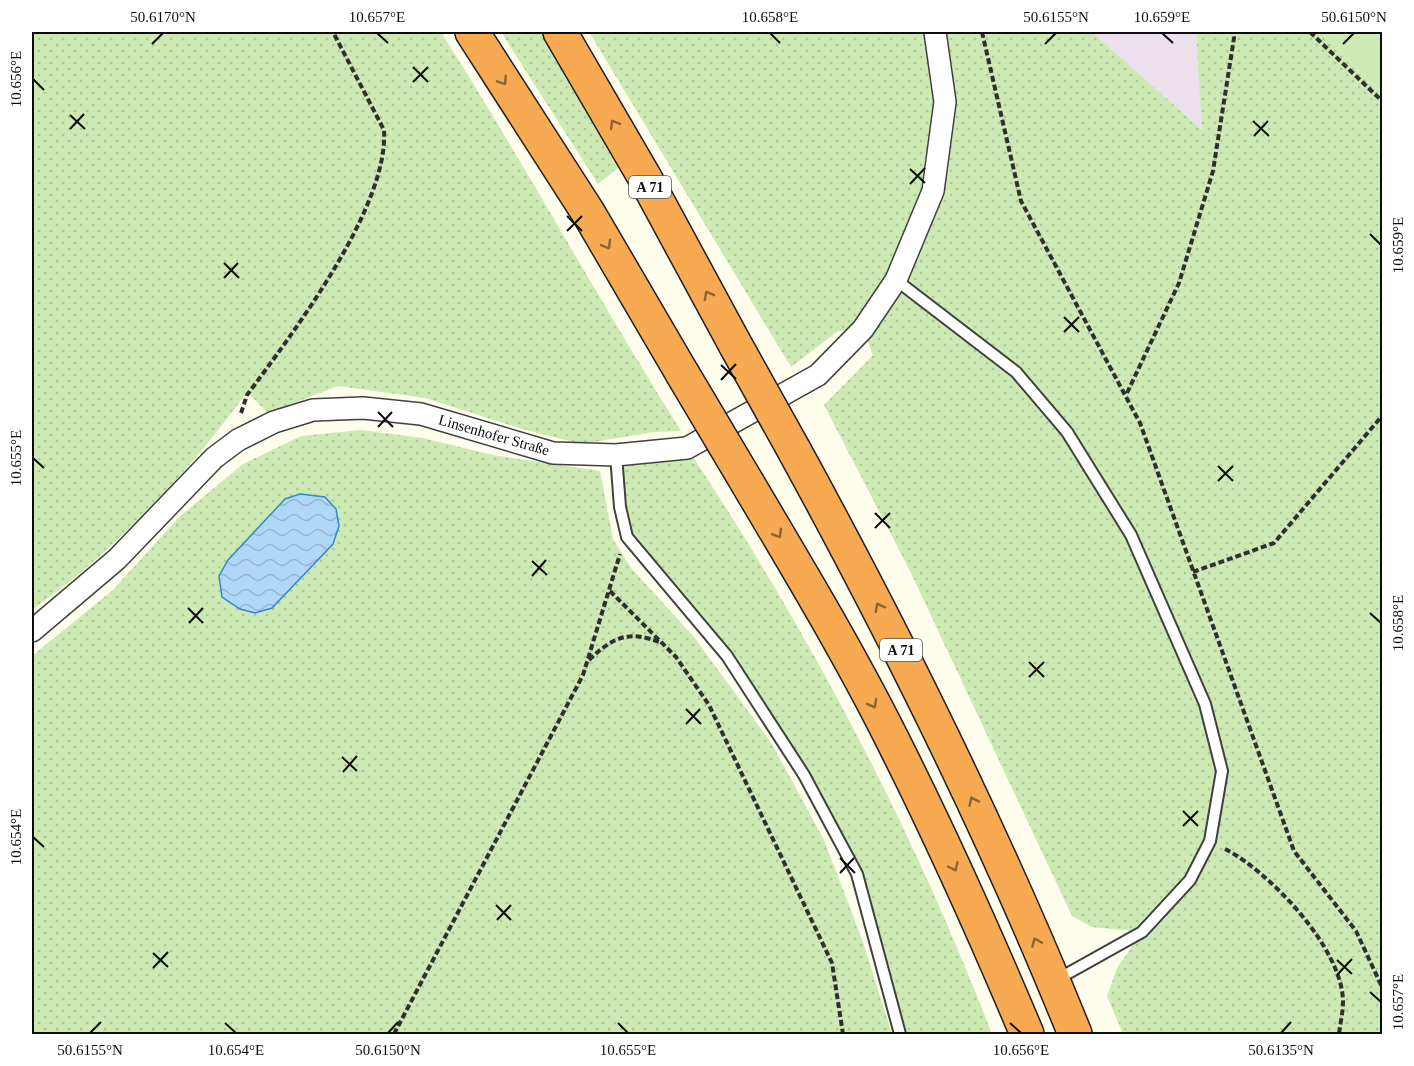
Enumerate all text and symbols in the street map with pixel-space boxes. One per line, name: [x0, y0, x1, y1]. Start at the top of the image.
text: 50.6170°N: [130, 9, 196, 25]
text: 10.657°E: [349, 9, 405, 25]
text: 10.658°E: [742, 9, 798, 25]
text: 50.6155°N: [1023, 9, 1089, 25]
text: 10.659°E: [1134, 9, 1190, 25]
text: 50.6150°N: [1321, 9, 1387, 25]
text: 10.656°E: [8, 51, 24, 107]
one-way arrow: [496, 74, 507, 85]
one-way arrow: [609, 120, 621, 130]
road number: A 71: [629, 176, 671, 198]
text: 10.659°E: [1390, 217, 1406, 273]
one-way arrow: [600, 239, 612, 250]
one-way arrow: [704, 290, 715, 301]
street label: Linsenhofer Straße: [437, 412, 552, 459]
text: 10.655°E: [8, 430, 24, 486]
one-way arrow: [770, 528, 782, 538]
text: 10.658°E: [1390, 595, 1406, 651]
one-way arrow: [875, 602, 887, 613]
road number: A 71: [880, 639, 922, 661]
one-way arrow: [866, 698, 877, 708]
one-way arrow: [969, 797, 981, 808]
text: 10.654°E: [8, 809, 24, 865]
one-way arrow: [946, 860, 958, 871]
one-way arrow: [1031, 937, 1043, 948]
text: 10.657°E: [1390, 974, 1406, 1030]
text: 50.6155°N: [57, 1042, 123, 1058]
text: 10.654°E: [208, 1042, 264, 1058]
text: 50.6150°N: [355, 1042, 421, 1058]
text: 10.655°E: [600, 1042, 656, 1058]
text: 10.656°E: [993, 1042, 1049, 1058]
text: 50.6135°N: [1248, 1042, 1314, 1058]

